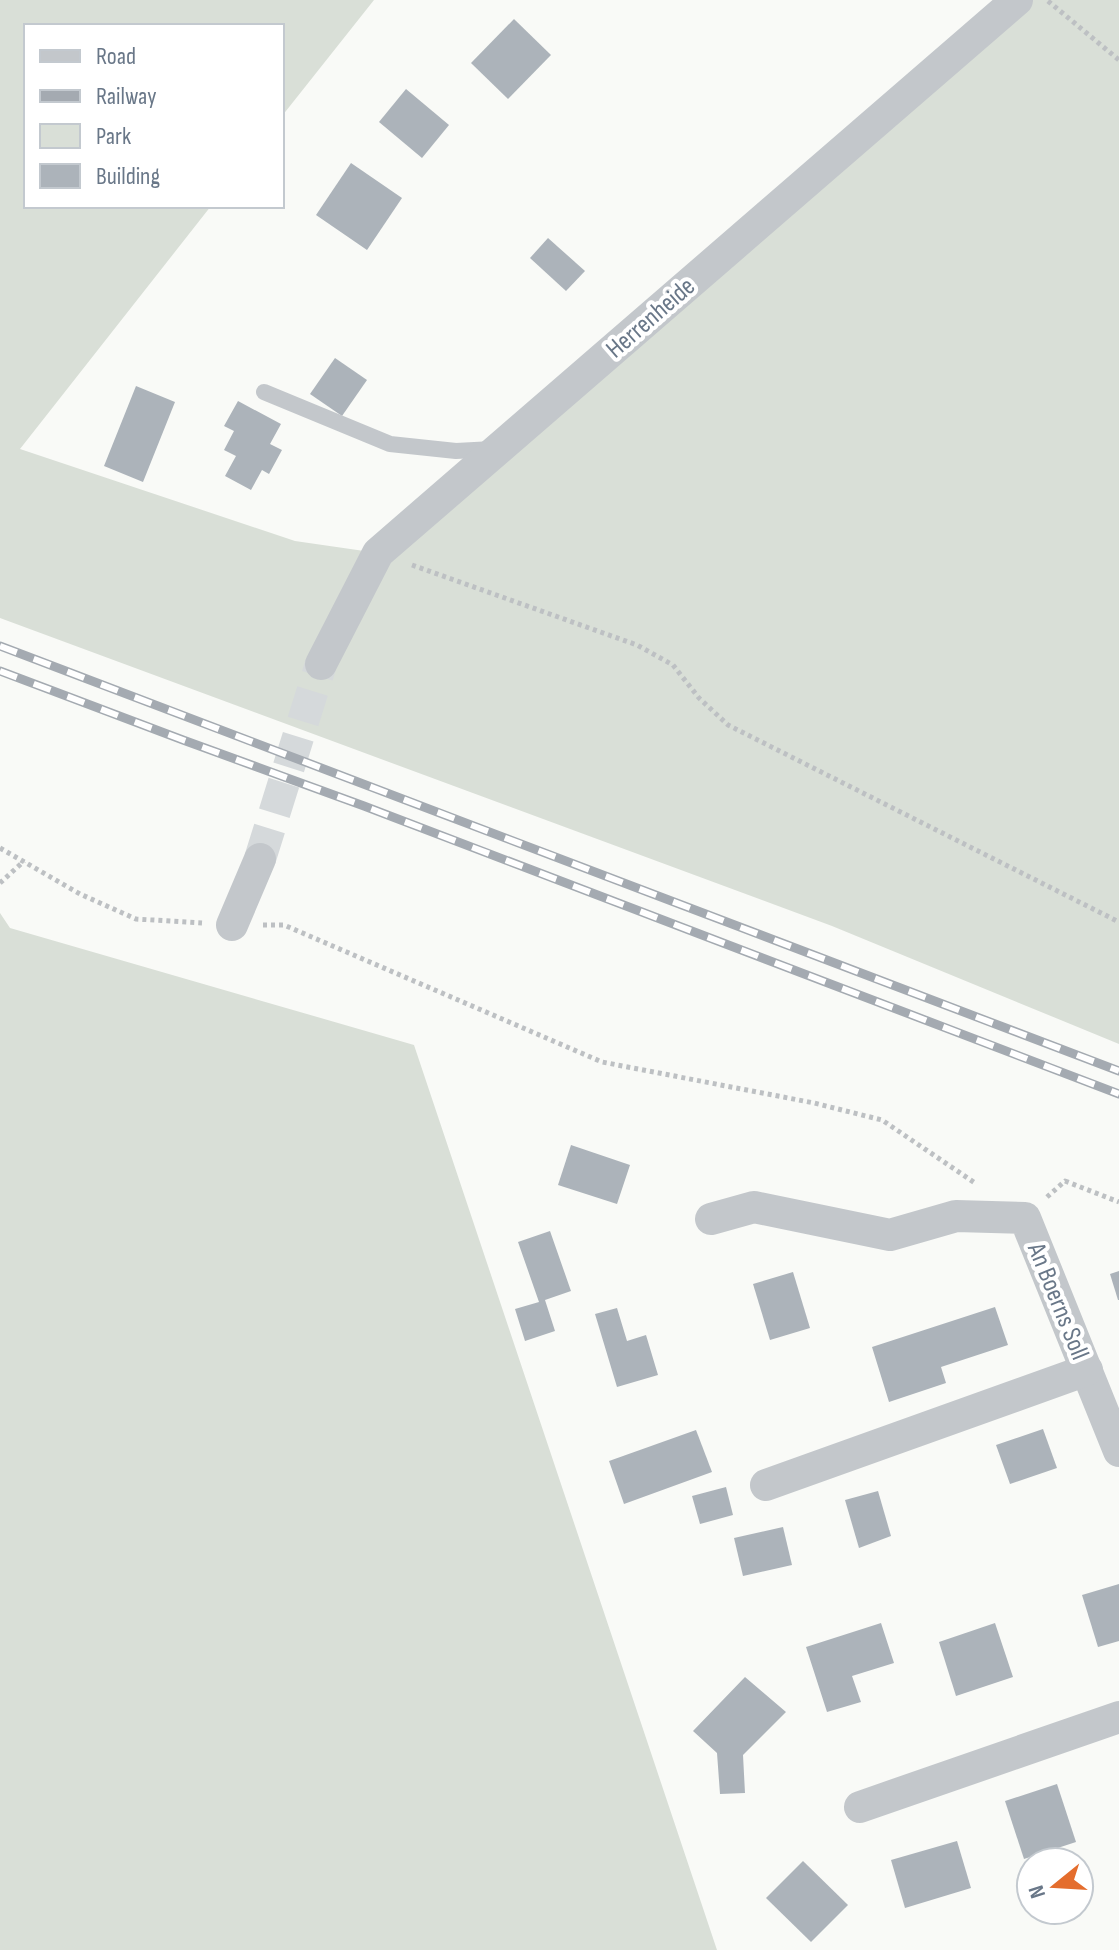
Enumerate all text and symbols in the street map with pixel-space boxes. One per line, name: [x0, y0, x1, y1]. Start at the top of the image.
legend: [24, 24, 284, 208]
text: Road: [96, 42, 136, 71]
text: Railway: [96, 82, 156, 111]
text: Park: [96, 122, 131, 151]
text: Building: [96, 162, 160, 191]
street label: Herrenheide: [600, 271, 702, 365]
street label: An Boerns Soll: [1020, 1238, 1095, 1365]
north arrow: [1015, 1846, 1095, 1926]
text: N: [1023, 1882, 1052, 1901]

